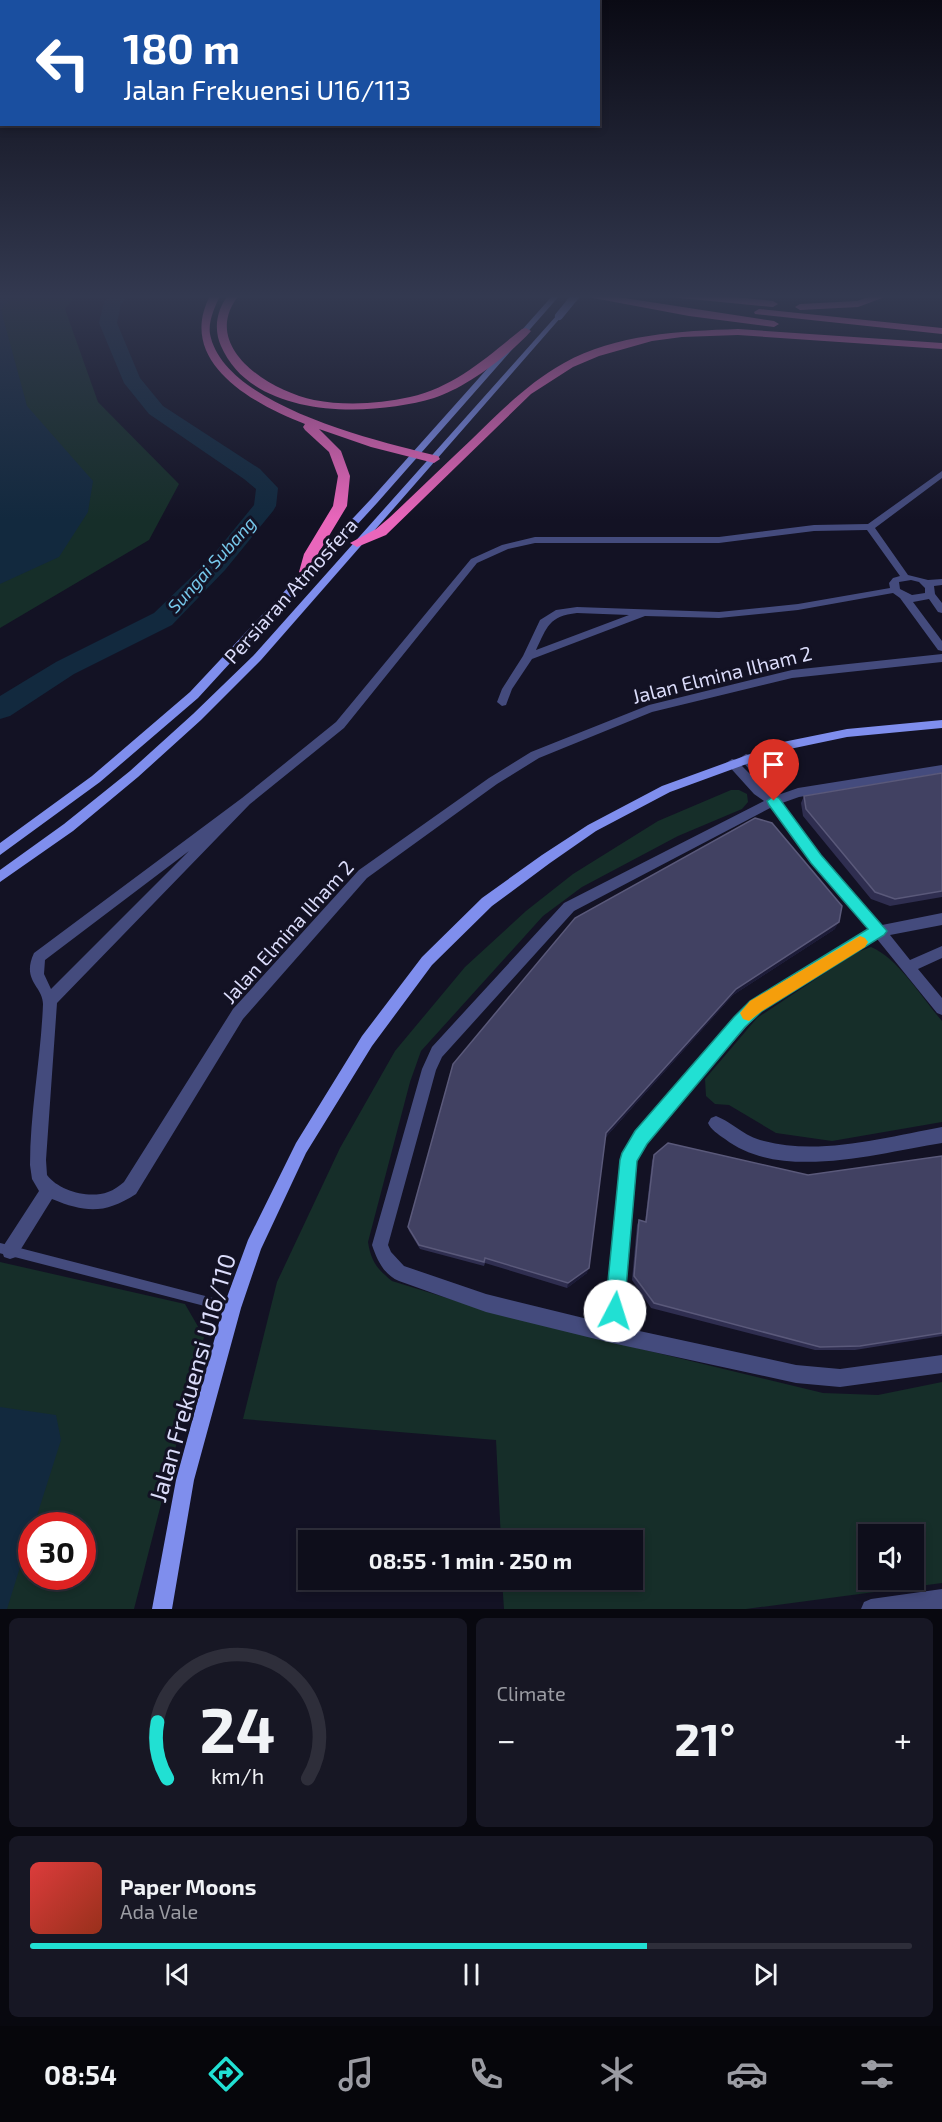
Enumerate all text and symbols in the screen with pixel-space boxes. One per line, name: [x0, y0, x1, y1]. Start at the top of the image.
text: 180 m: [123, 22, 240, 72]
icon: left: [24, 24, 102, 102]
text: Jalan Frekuensi U16/113: [123, 73, 411, 105]
water label: Sungai Subang: [162, 512, 260, 617]
street label: Persiaran Atmosfera: [219, 513, 362, 668]
street label: Jalan Elmina Ilham 2: [629, 640, 814, 708]
pin: [748, 739, 799, 801]
icon: arrive: [757, 748, 790, 781]
street label: Jalan Elmina Ilham 2: [217, 855, 358, 1008]
street label: Jalan Frekuensi U16/110: [142, 1250, 241, 1505]
position arrow: [583, 1279, 647, 1343]
speed limit sign: 30: [18, 1512, 96, 1590]
map controls: [858, 1524, 924, 1590]
button: sound: [858, 1524, 924, 1590]
text: 08:55 · 1 min · 250 m: [369, 1547, 572, 1573]
text: Climate: [497, 1681, 566, 1705]
text: 24: [200, 1691, 276, 1766]
text: 21°: [674, 1711, 735, 1765]
text: −: [497, 1719, 516, 1759]
text: +: [894, 1719, 912, 1759]
text: km/h: [211, 1764, 264, 1789]
text: Paper Moons: [120, 1873, 256, 1899]
text: Ada Vale: [120, 1899, 198, 1923]
icon: previous: [161, 1958, 194, 1991]
icon: pause: [455, 1958, 488, 1991]
icon: next: [749, 1958, 782, 1991]
icon: directions: [205, 2053, 247, 2095]
icon: music: [335, 2053, 377, 2095]
icon: phone: [465, 2053, 507, 2095]
icon: climate: [596, 2053, 638, 2095]
icon: car: [726, 2053, 768, 2095]
icon: filters: [856, 2053, 898, 2095]
text: 08:54: [44, 2058, 117, 2090]

